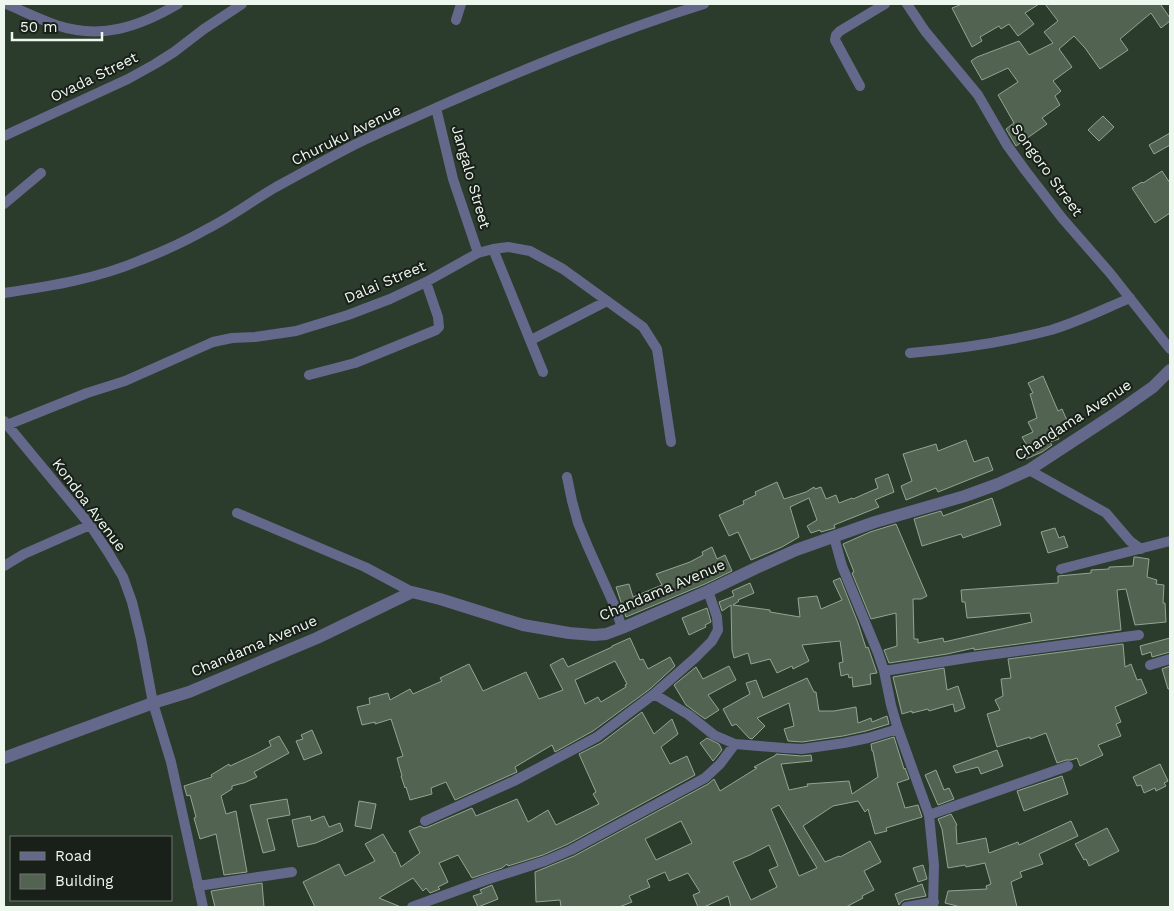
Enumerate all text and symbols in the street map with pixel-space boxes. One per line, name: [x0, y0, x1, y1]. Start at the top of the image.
scale bar: [12, 10, 102, 42]
text: 50 m: [20, 18, 57, 36]
street label: Ovada Street: [47, 48, 141, 106]
street label: Churuku Avenue: [288, 101, 404, 169]
street label: Songoro Street: [1007, 120, 1087, 220]
street label: Jangalo Street: [448, 123, 495, 231]
street label: Dalai Street: [342, 257, 429, 307]
street label: Chandama Avenue: [1011, 376, 1135, 464]
street label: Kondoa Avenue: [48, 455, 130, 555]
street label: Chandama Avenue: [596, 555, 728, 625]
street label: Chandama Avenue: [188, 611, 320, 681]
legend: [10, 836, 172, 901]
text: Road: [55, 847, 92, 865]
text: Building: [55, 872, 113, 890]

